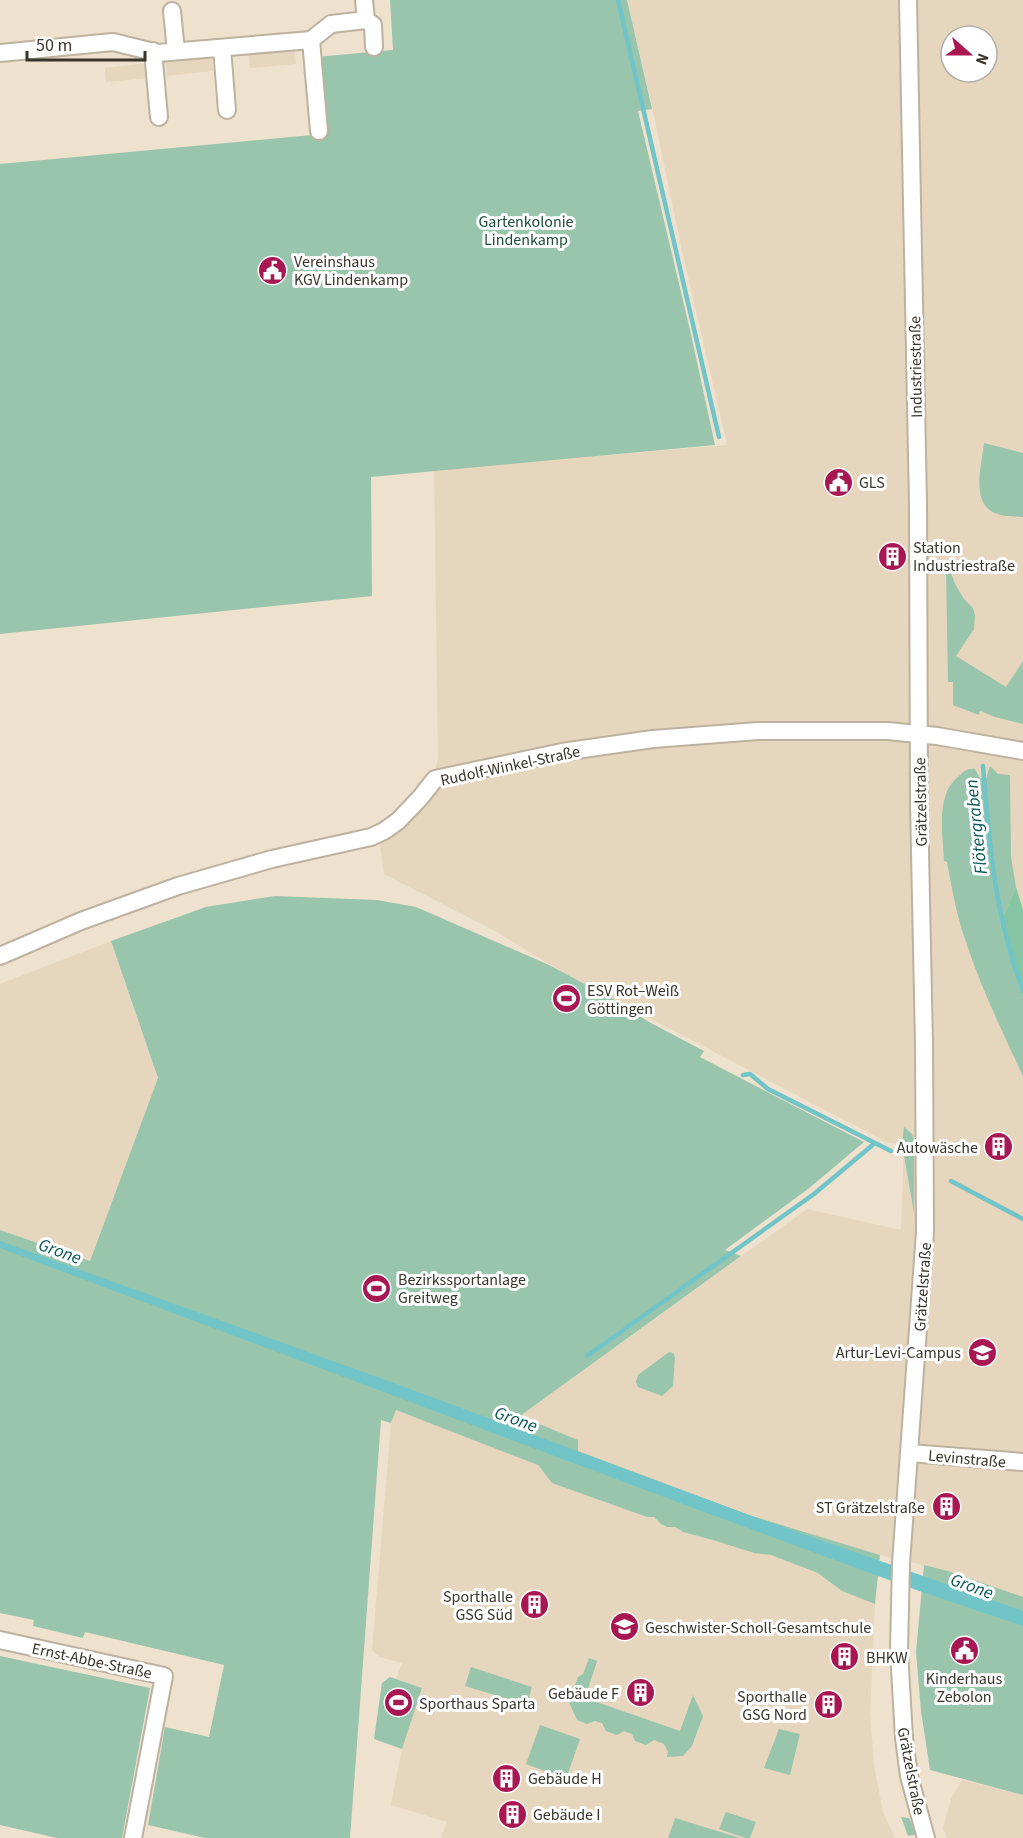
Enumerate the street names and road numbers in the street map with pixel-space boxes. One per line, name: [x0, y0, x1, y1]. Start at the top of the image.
street label: Industriestraße: [904, 316, 928, 418]
street label: Rudolf-Winkel-Straße: [438, 740, 582, 792]
street label: Grätzelstraße: [909, 757, 933, 847]
street label: Grätzelstraße: [909, 1242, 937, 1332]
street label: Levinstraße: [927, 1445, 1007, 1473]
street label: Ernst-Abbe-Straße: [30, 1638, 154, 1684]
street label: Grätzelstraße: [892, 1725, 930, 1817]

